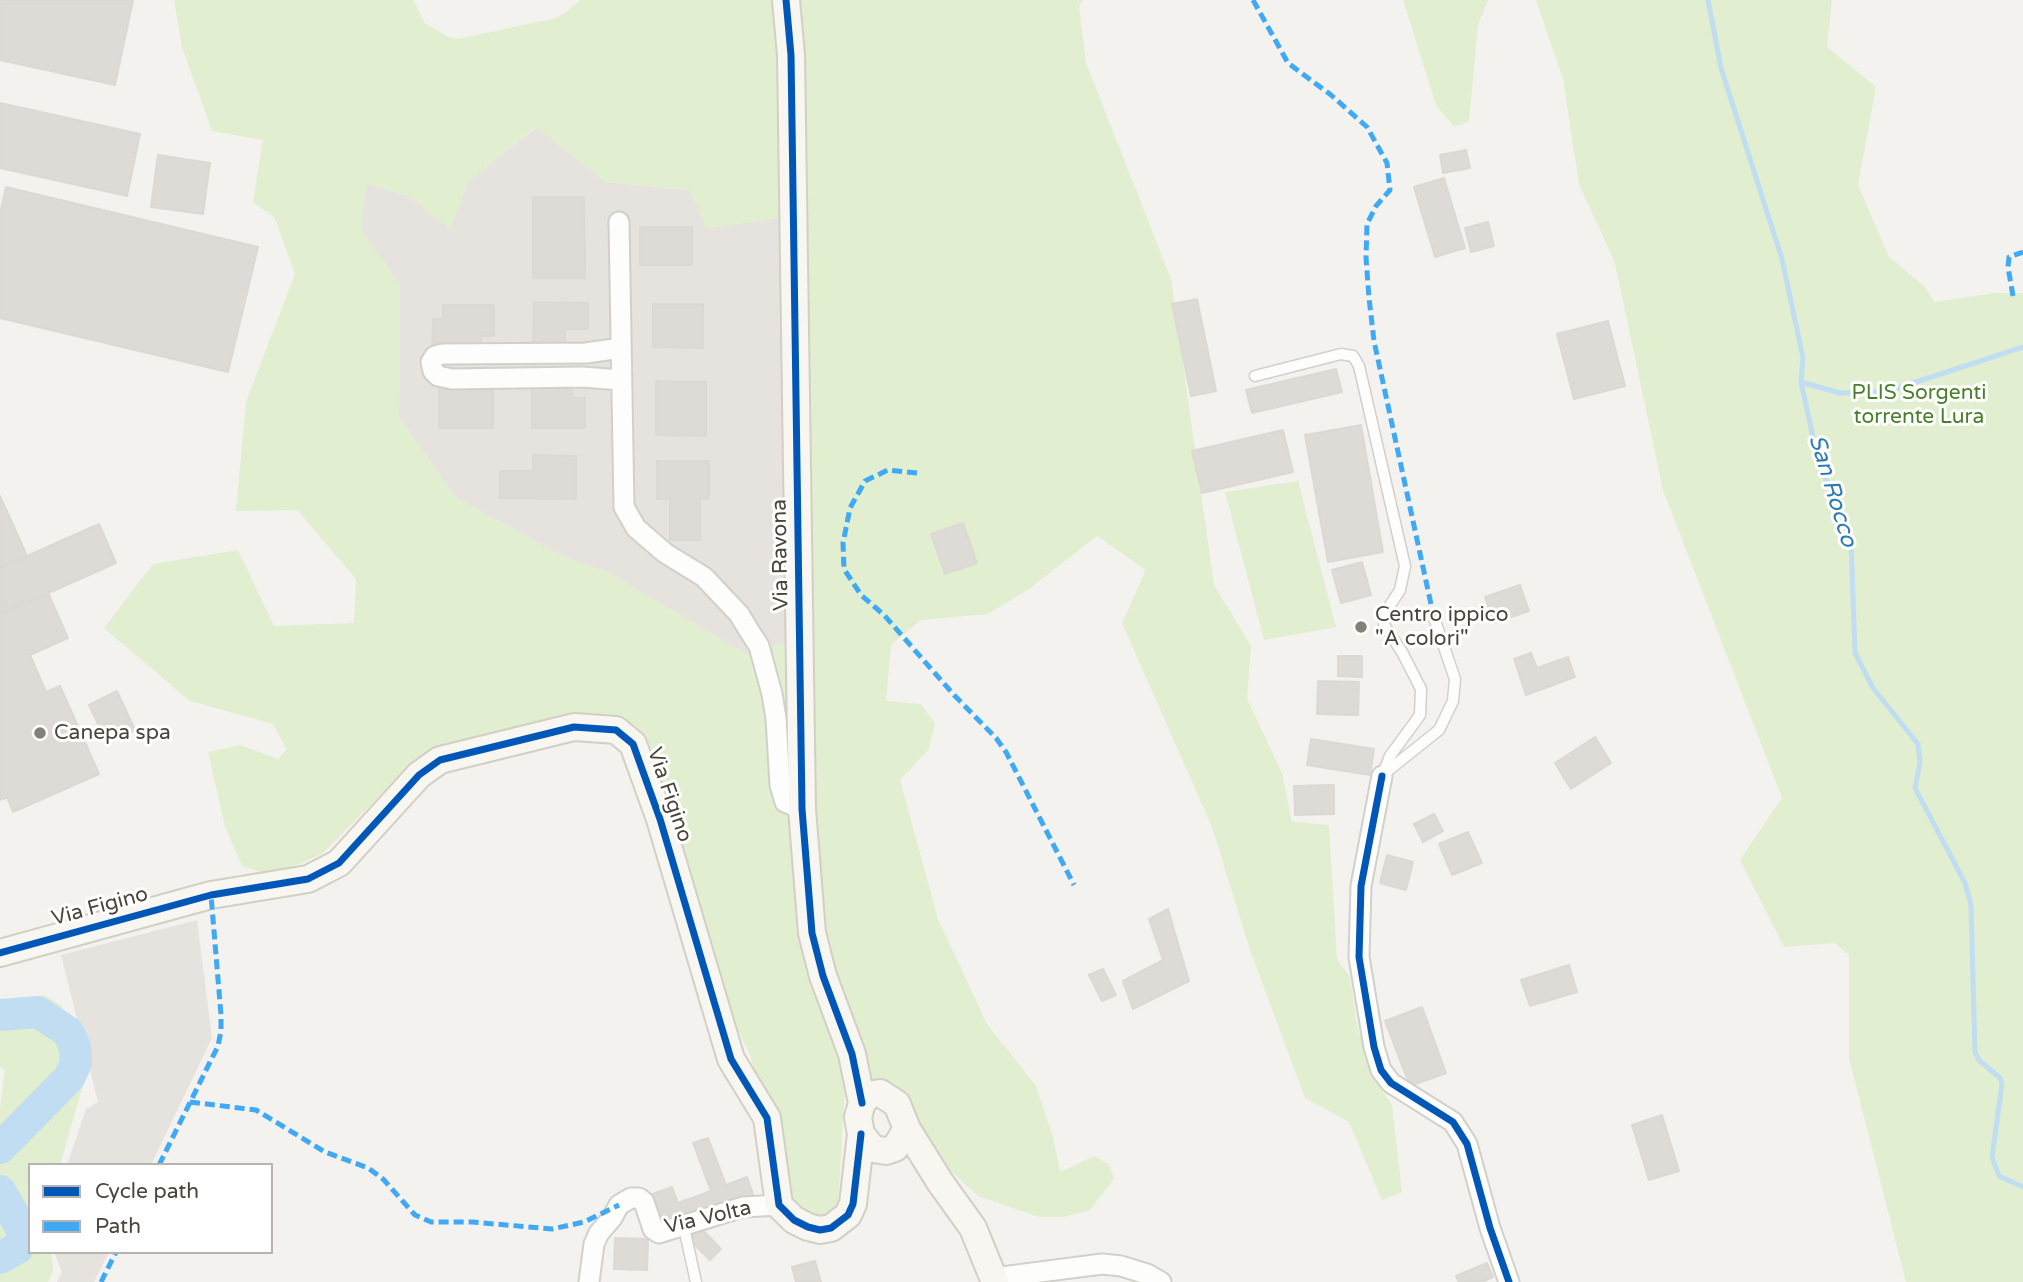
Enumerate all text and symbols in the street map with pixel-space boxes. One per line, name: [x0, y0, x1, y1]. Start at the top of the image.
park label: PLIS Sorgenti torrente Lura: [1852, 380, 1986, 430]
water label: San Rocco: [1802, 432, 1862, 550]
street label: Via Ravona: [767, 499, 795, 611]
place label: Centro ippico "A colori": [1375, 602, 1508, 652]
marker: Centro ippico "A colori": [1353, 619, 1369, 635]
place label: Canepa spa: [54, 720, 171, 746]
marker: Canepa spa: [32, 725, 48, 741]
street label: Via Figino: [641, 744, 697, 846]
street label: Via Figino: [49, 882, 151, 932]
legend: [28, 1163, 273, 1254]
text: Cycle path: [95, 1179, 199, 1204]
street label: Via Volta: [662, 1196, 754, 1240]
text: Path: [95, 1214, 141, 1239]

